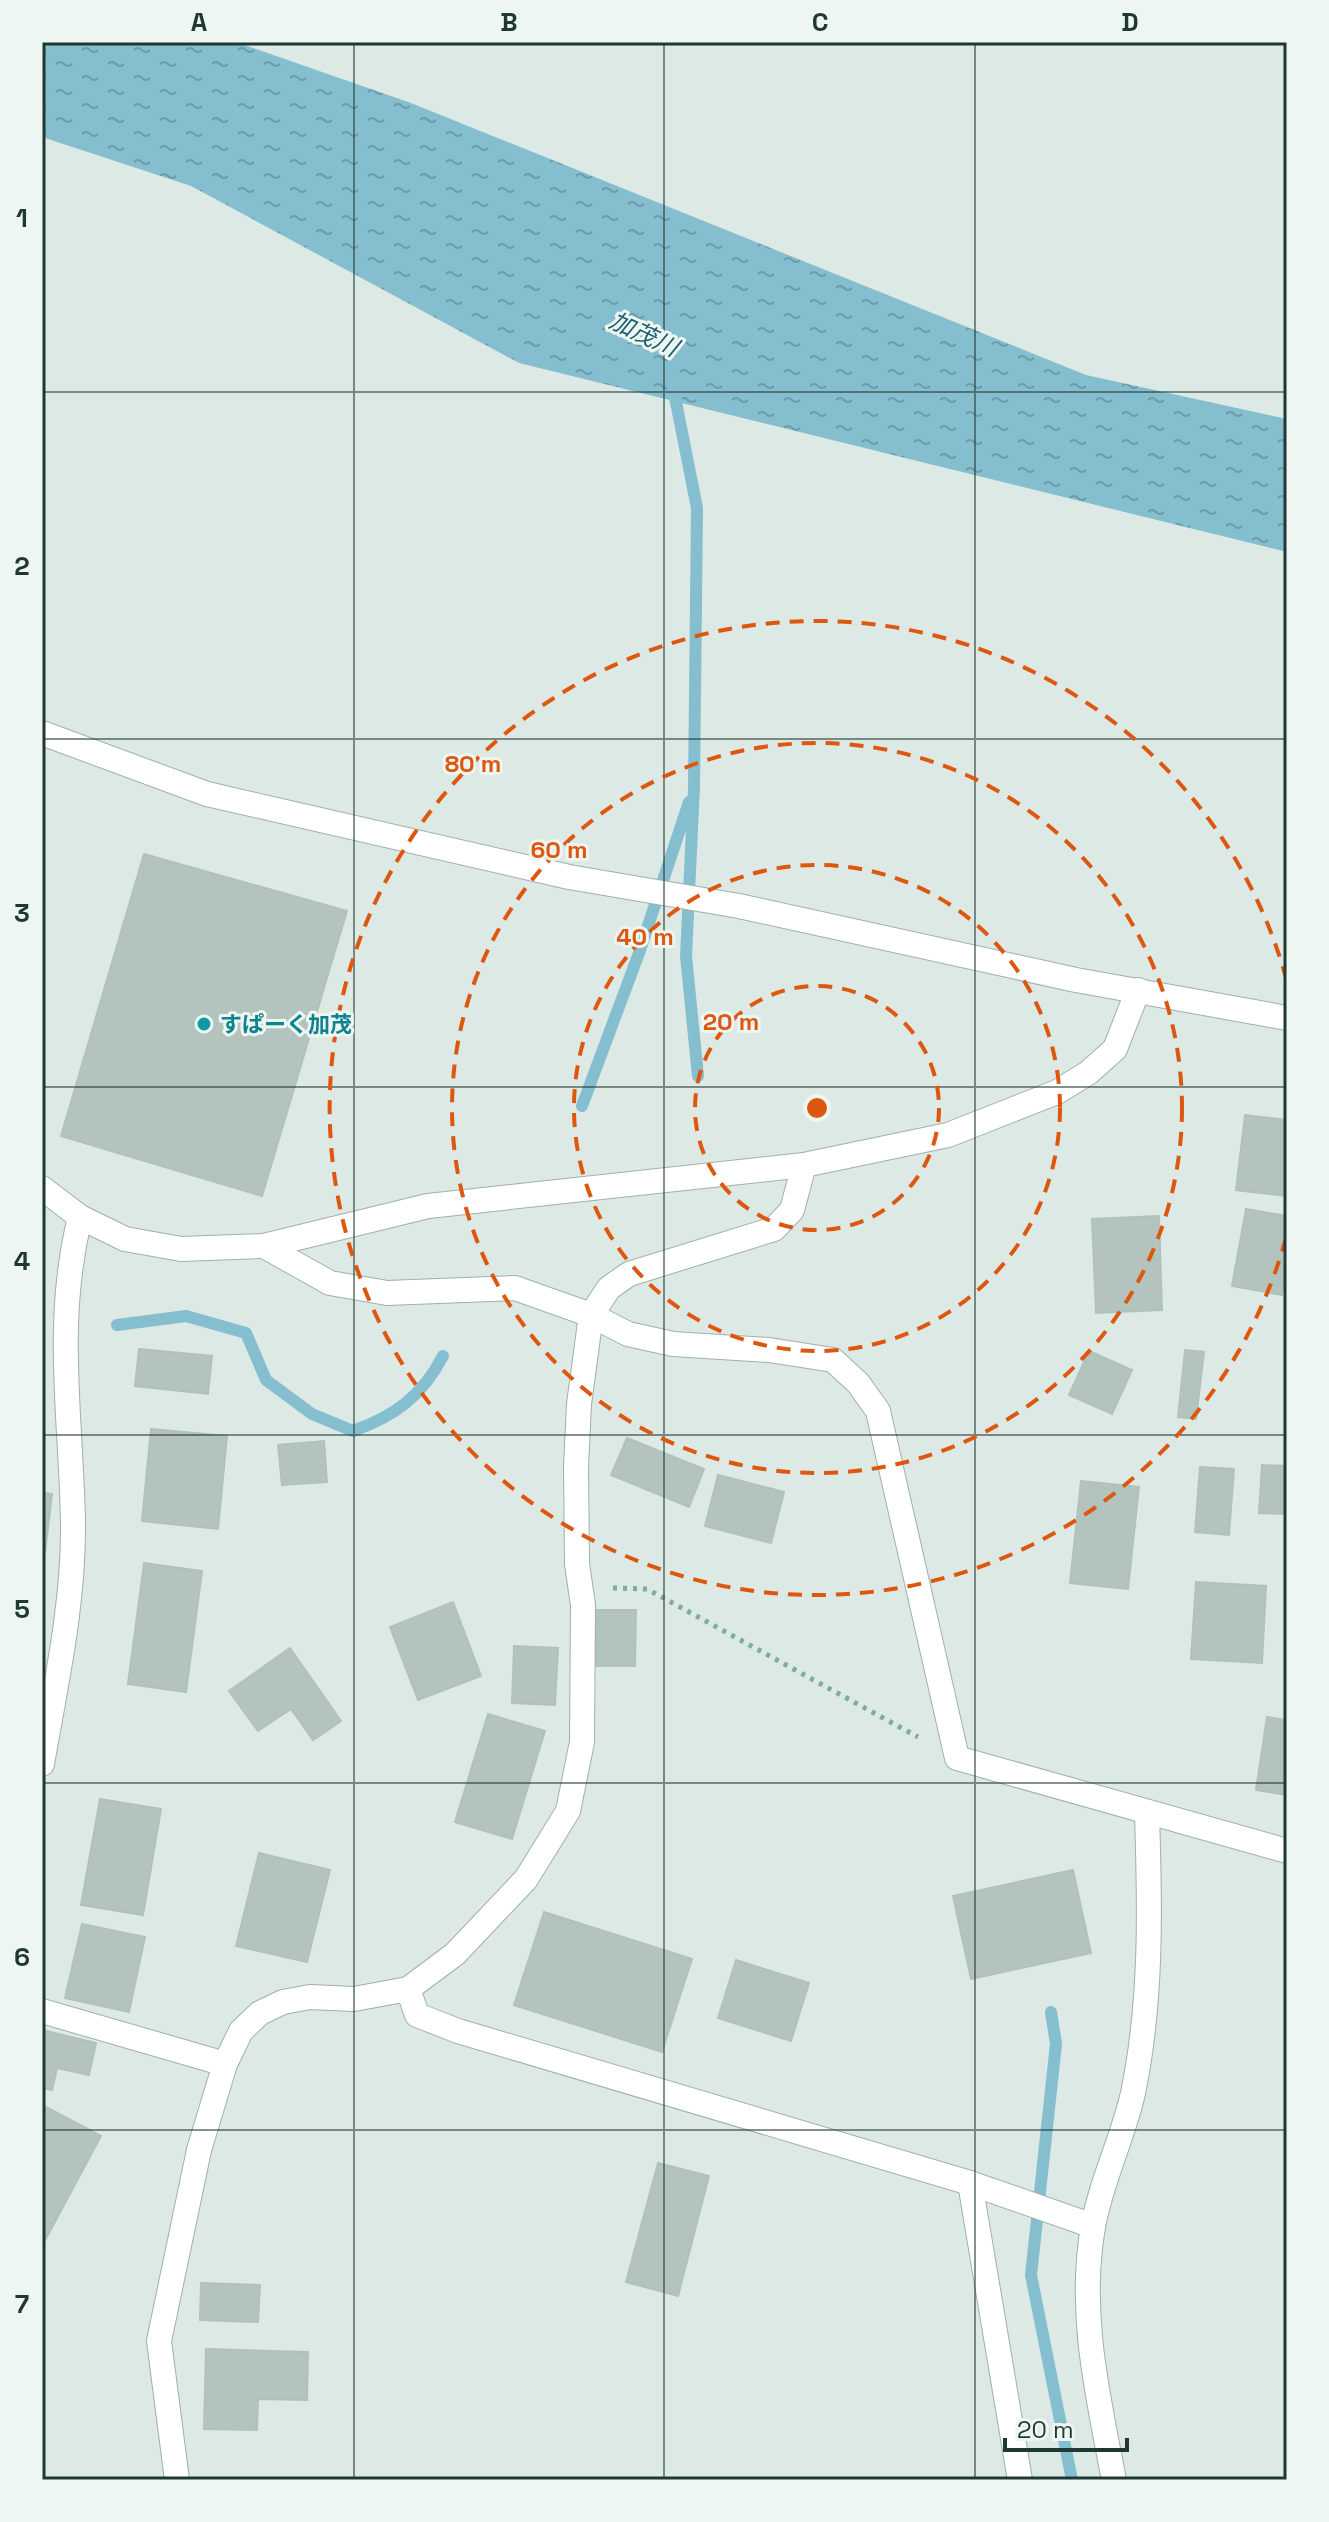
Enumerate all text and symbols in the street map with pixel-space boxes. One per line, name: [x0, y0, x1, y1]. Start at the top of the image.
text: A: [191, 5, 208, 39]
text: B: [500, 5, 518, 39]
text: C: [812, 5, 828, 39]
text: D: [1121, 5, 1139, 39]
text: 1: [16, 201, 28, 235]
water label: 加茂川: [605, 305, 686, 365]
text: 2: [14, 549, 30, 583]
text: 80 m: [445, 748, 501, 779]
text: 60 m: [531, 834, 587, 865]
text: 3: [14, 896, 30, 930]
text: 40 m: [616, 921, 674, 952]
text: 20 m: [703, 1006, 759, 1037]
place label: すぱーく加茂: [220, 1010, 352, 1038]
marker: すぱーく加茂: [195, 1015, 213, 1033]
centre of rings: [803, 1094, 831, 1122]
text: 4: [14, 1244, 30, 1278]
text: 5: [14, 1592, 30, 1626]
text: 6: [14, 1940, 30, 1974]
text: 7: [15, 2287, 29, 2321]
scale bar: [1005, 2402, 1127, 2452]
text: 20 m: [1017, 2414, 1074, 2445]

